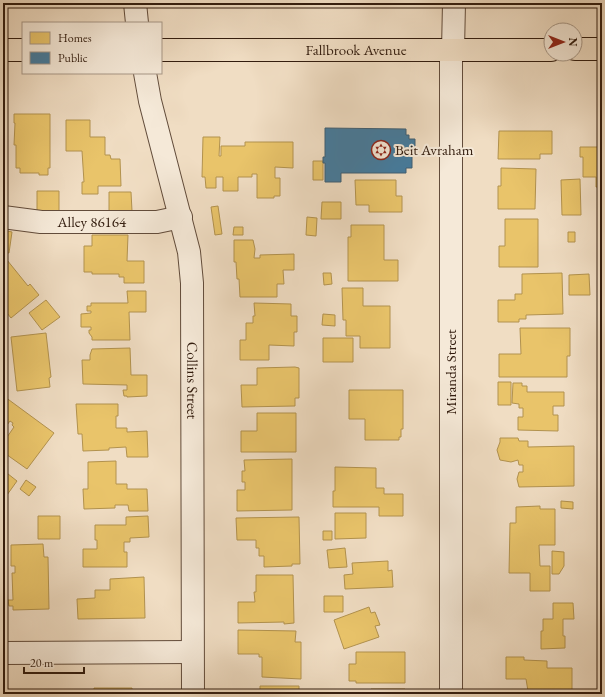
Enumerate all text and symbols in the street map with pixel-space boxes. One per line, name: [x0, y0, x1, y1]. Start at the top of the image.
legend: [22, 22, 162, 74]
north arrow: [543, 22, 583, 62]
text: Homes: [58, 30, 92, 46]
text: N: [566, 38, 580, 47]
street label: Fallbrook Avenue: [306, 40, 407, 59]
text: Public: [58, 50, 88, 66]
synagogue icon: Beit Avraham: [370, 139, 392, 161]
place label: Beit Avraham: [395, 140, 474, 159]
street label: Alley 86164: [56, 212, 127, 231]
street label: Miranda Street: [441, 329, 460, 415]
street label: Collins Street: [183, 342, 202, 420]
scale bar: [24, 649, 84, 675]
text: 20 m: [30, 655, 54, 671]

